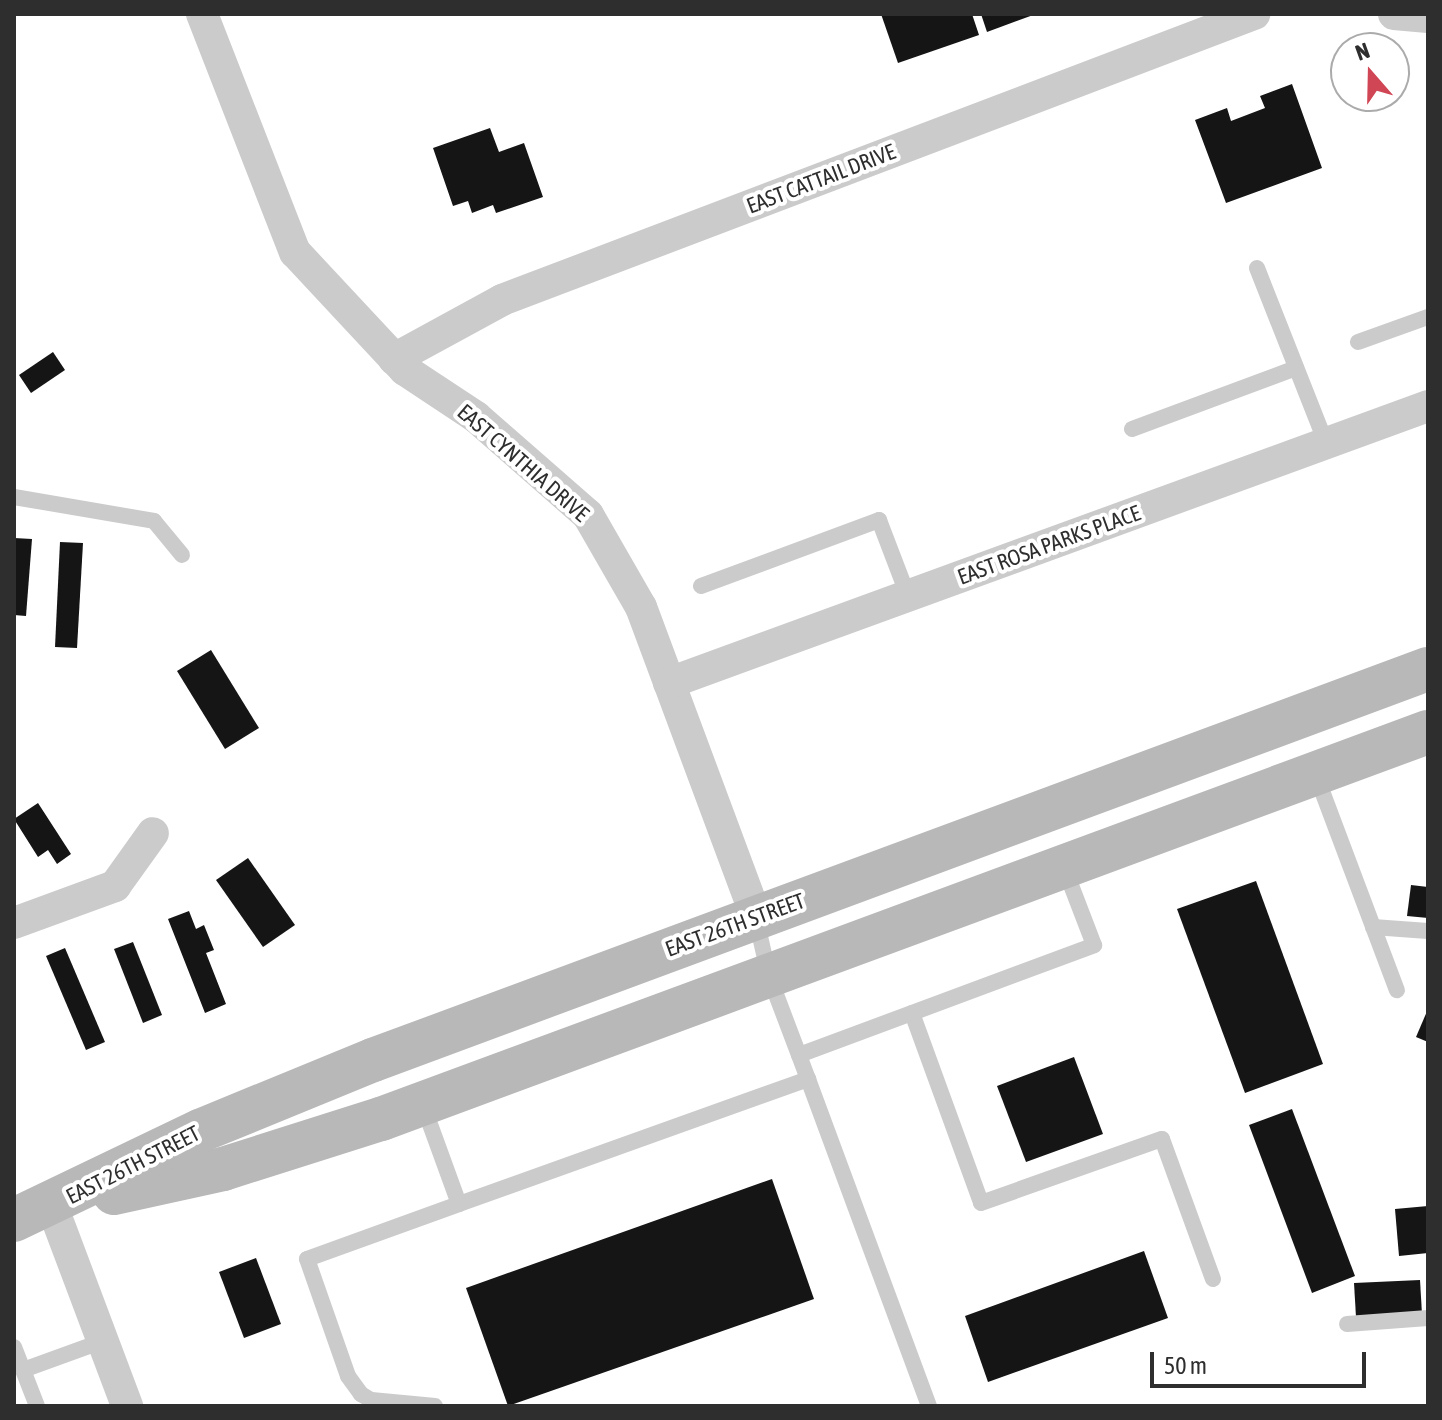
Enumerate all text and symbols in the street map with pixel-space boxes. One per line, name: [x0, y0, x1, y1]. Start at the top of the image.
north arrow: [1330, 32, 1410, 112]
text: N: [1352, 37, 1373, 66]
street label: EAST CATTAIL DRIVE: [743, 138, 899, 220]
street label: EAST CYNTHIA DRIVE: [452, 399, 594, 527]
street label: EAST ROSA PARKS PLACE: [954, 500, 1144, 590]
street label: EAST 26TH STREET: [662, 888, 808, 962]
street label: EAST 26TH STREET: [62, 1120, 204, 1210]
scale bar: [1154, 1336, 1370, 1386]
text: 50 m: [1164, 1352, 1207, 1379]

